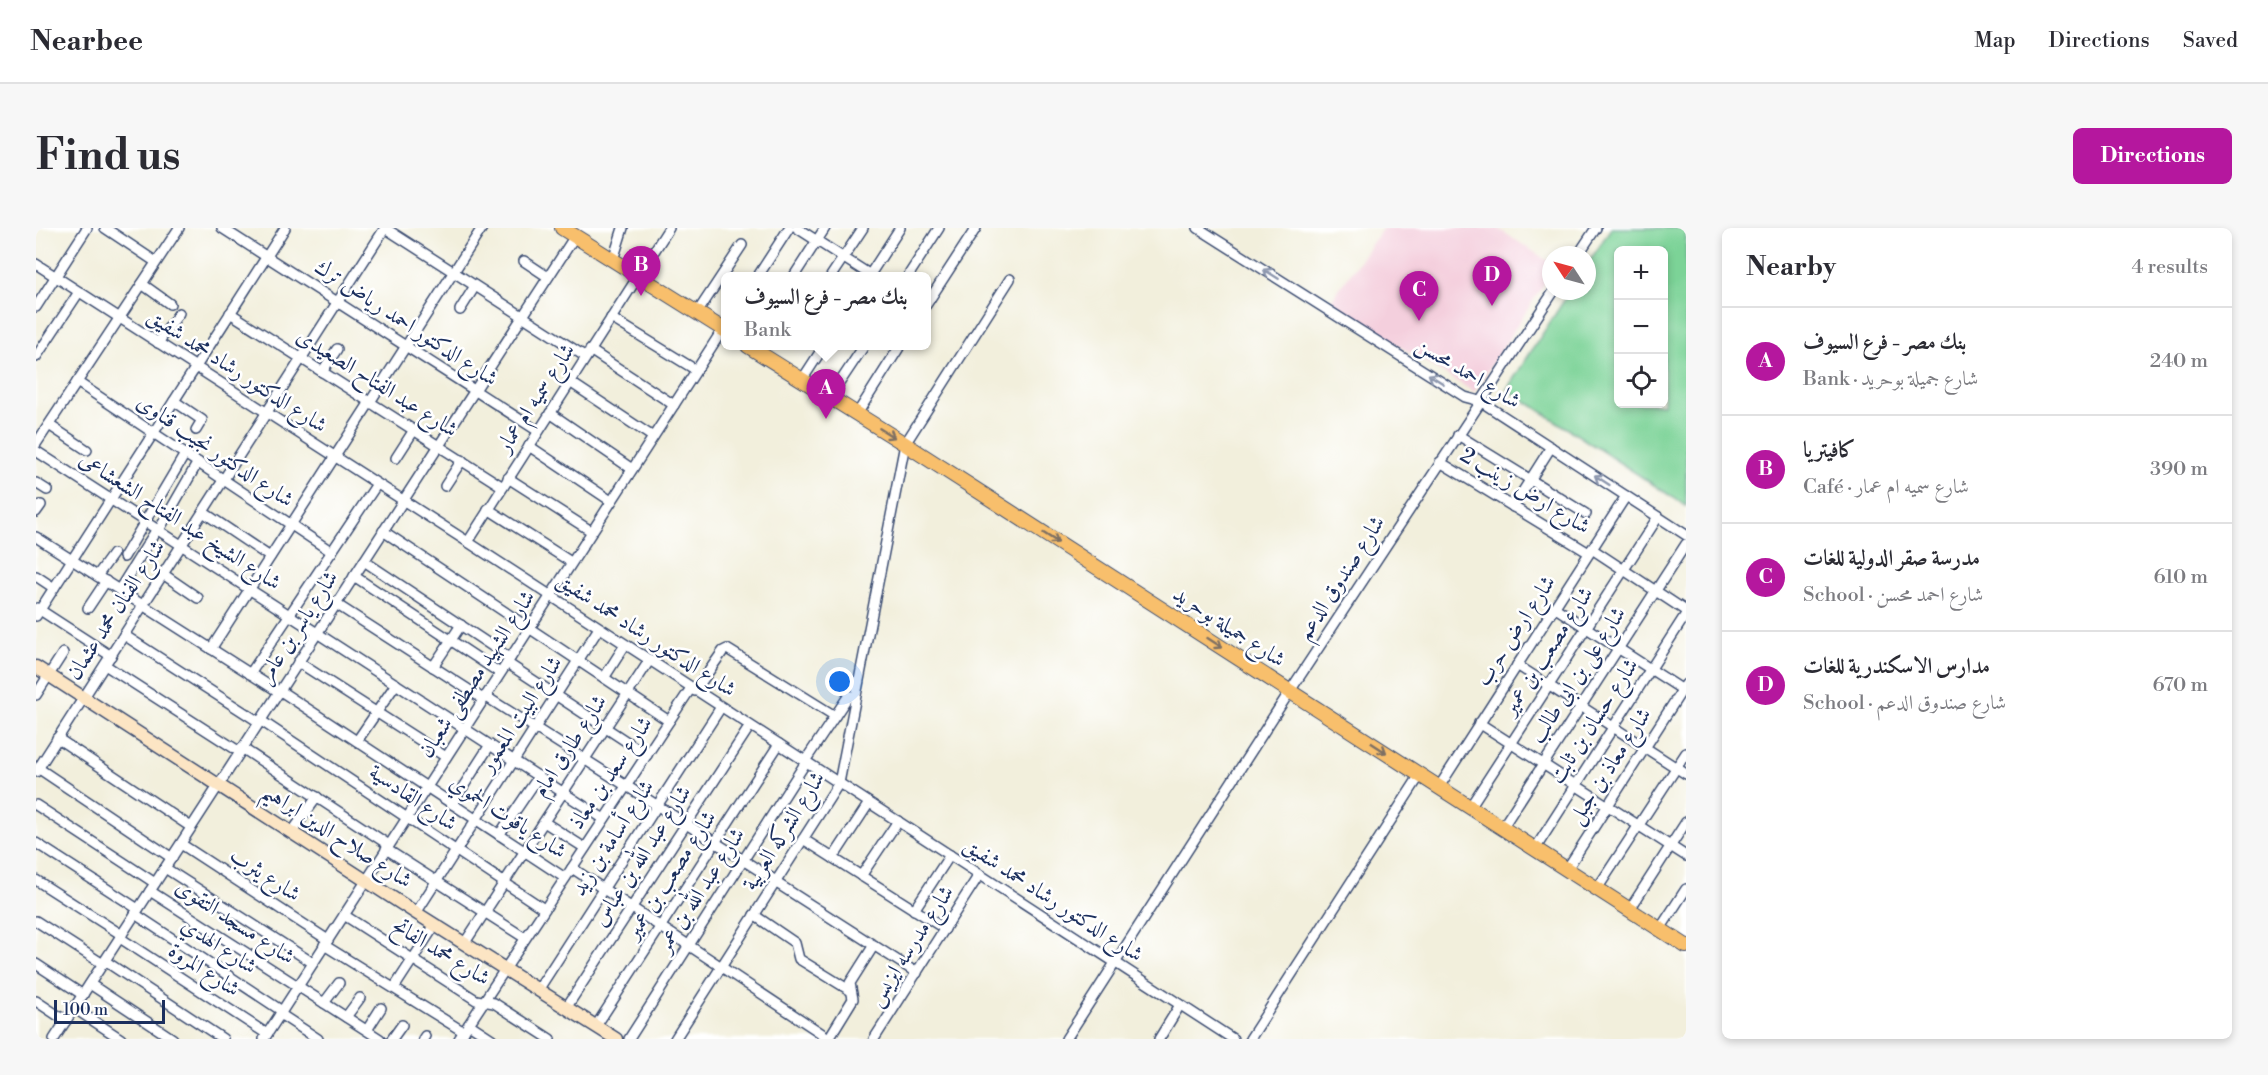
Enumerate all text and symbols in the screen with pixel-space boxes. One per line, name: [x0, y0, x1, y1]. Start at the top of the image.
text: Nearbee: [30, 24, 143, 59]
text: Map: [1974, 28, 2016, 54]
text: Directions: [2049, 28, 2150, 54]
text: Saved: [2183, 28, 2238, 54]
button: Directions: [2073, 128, 2232, 184]
text: Find us: [36, 130, 180, 183]
north arrow: [1542, 246, 1596, 300]
map controls: [1614, 246, 1668, 408]
button: +: [1614, 246, 1668, 300]
pin: B: [622, 247, 660, 296]
text: Nearby: [1746, 251, 1836, 283]
street label: شارع الدكتور احمد رياض ترك: [307, 254, 503, 396]
text: 4 results: [2131, 255, 2208, 280]
pin: D: [1472, 256, 1512, 306]
one-way arrow: [1263, 268, 1280, 281]
popup: [721, 272, 931, 350]
pin: C: [1400, 272, 1438, 321]
text: بنك مصر - فرع السيوف: [744, 284, 908, 311]
button: −: [1614, 300, 1668, 354]
street label: شارع الدكتور رشاد محمد شفيق: [140, 303, 332, 443]
text: Bank: [744, 318, 791, 343]
street label: شارع عبد الفتاح الصعيدى: [289, 323, 463, 448]
text: بنك مصر - فرع السيوف: [1803, 329, 1967, 356]
street label: شارع احمد محسن: [1409, 331, 1525, 418]
street label: شارع سميه ام عمار: [490, 338, 586, 462]
text: A: [1758, 349, 1773, 374]
text: 240 m: [2150, 349, 2208, 374]
button: locate: [1614, 354, 1668, 408]
text: Bank · شارع جميلة بوحريد: [1803, 367, 1978, 392]
pin: A: [806, 370, 846, 419]
one-way arrow: [1428, 372, 1445, 384]
street label: شارع الدكتور نجيب قناوى: [129, 388, 299, 517]
one-way arrow: [878, 426, 895, 439]
text: كافيتريا: [1803, 437, 1856, 464]
street label: شارع ارض زينب 2: [1453, 442, 1595, 544]
street label: شارع الشيخ عبد الفتاح الشعشاعى: [71, 446, 286, 601]
text: B: [1758, 457, 1773, 482]
text: 390 m: [2150, 457, 2208, 482]
one-way arrow: [1594, 474, 1611, 486]
text: Café · شارع سميه ام عمار: [1803, 475, 1969, 500]
street label: شارع صندوق الدعم: [1291, 511, 1396, 649]
one-way arrow: [1042, 532, 1059, 544]
street label: شارع الفنان محمد عثمان: [61, 535, 175, 687]
text: مدرسة صقر الدولية للغات: [1803, 545, 1980, 572]
text: C: [1758, 565, 1773, 590]
text: 610 m: [2154, 565, 2208, 590]
street label: شارع ياسر بن عامر: [252, 566, 348, 691]
street label: شارع الدكتور رشاد محمد شفيق: [549, 567, 741, 707]
street label: شارع ارض حرب: [1470, 570, 1565, 694]
street label: شارع جميلة بوحريد: [1165, 581, 1290, 677]
street label: شارع مصعب بن عمير: [1495, 582, 1603, 724]
text: School · شارع احمد محسن: [1803, 583, 1983, 608]
street label: شارع الشهيد مصطفى شعبان: [413, 585, 545, 765]
street label: شارع على بن ابى طالب: [1524, 602, 1636, 751]
one-way arrow: [1206, 637, 1223, 649]
street label: شارع البيت المعمور: [472, 651, 572, 781]
street label: شارع حسان بن ثابت: [1543, 653, 1648, 791]
text: مدارس الاسكندرية للغات: [1803, 653, 1990, 680]
your location: [825, 667, 854, 696]
text: D: [1758, 673, 1773, 698]
text: 670 m: [2152, 673, 2208, 698]
street label: شارع طارق امام: [527, 690, 617, 805]
text: School · شارع صندوق الدعم: [1803, 691, 2006, 716]
street label: شارع معاذ بن جبل: [1562, 703, 1661, 832]
street label: شارع سعد بن معاذ: [563, 711, 662, 837]
one-way arrow: [1370, 743, 1387, 755]
street label: شارع القادسية: [361, 759, 462, 841]
street label: شارع الشركه العربية: [736, 766, 835, 898]
street label: شارع ياقوت الحموي: [442, 769, 572, 868]
street label: شارع أسامة بن زيد: [563, 773, 664, 903]
street label: شارع صلاح الدين ابراهيم: [253, 777, 417, 900]
street label: شارع عبد الله بن عباس: [582, 778, 701, 934]
street label: شارع مصعب بن عمير: [618, 806, 726, 948]
street label: شارع عبد الله بن عمر: [645, 820, 755, 961]
street label: شارع الدكتور رشاد محمد شفيق: [956, 832, 1148, 972]
street label: شارع يثرب: [222, 842, 306, 911]
street label: شارع مسجد التقوى: [168, 873, 300, 974]
street label: شارع مدرسه ايزيس: [862, 880, 963, 1014]
street label: شارع الهدي: [174, 912, 262, 984]
street label: شارع محمد الفاتح: [384, 912, 495, 996]
street label: شارع المروة: [161, 937, 245, 1006]
scale bar: [54, 997, 165, 1024]
text: 100 m: [63, 1000, 108, 1020]

